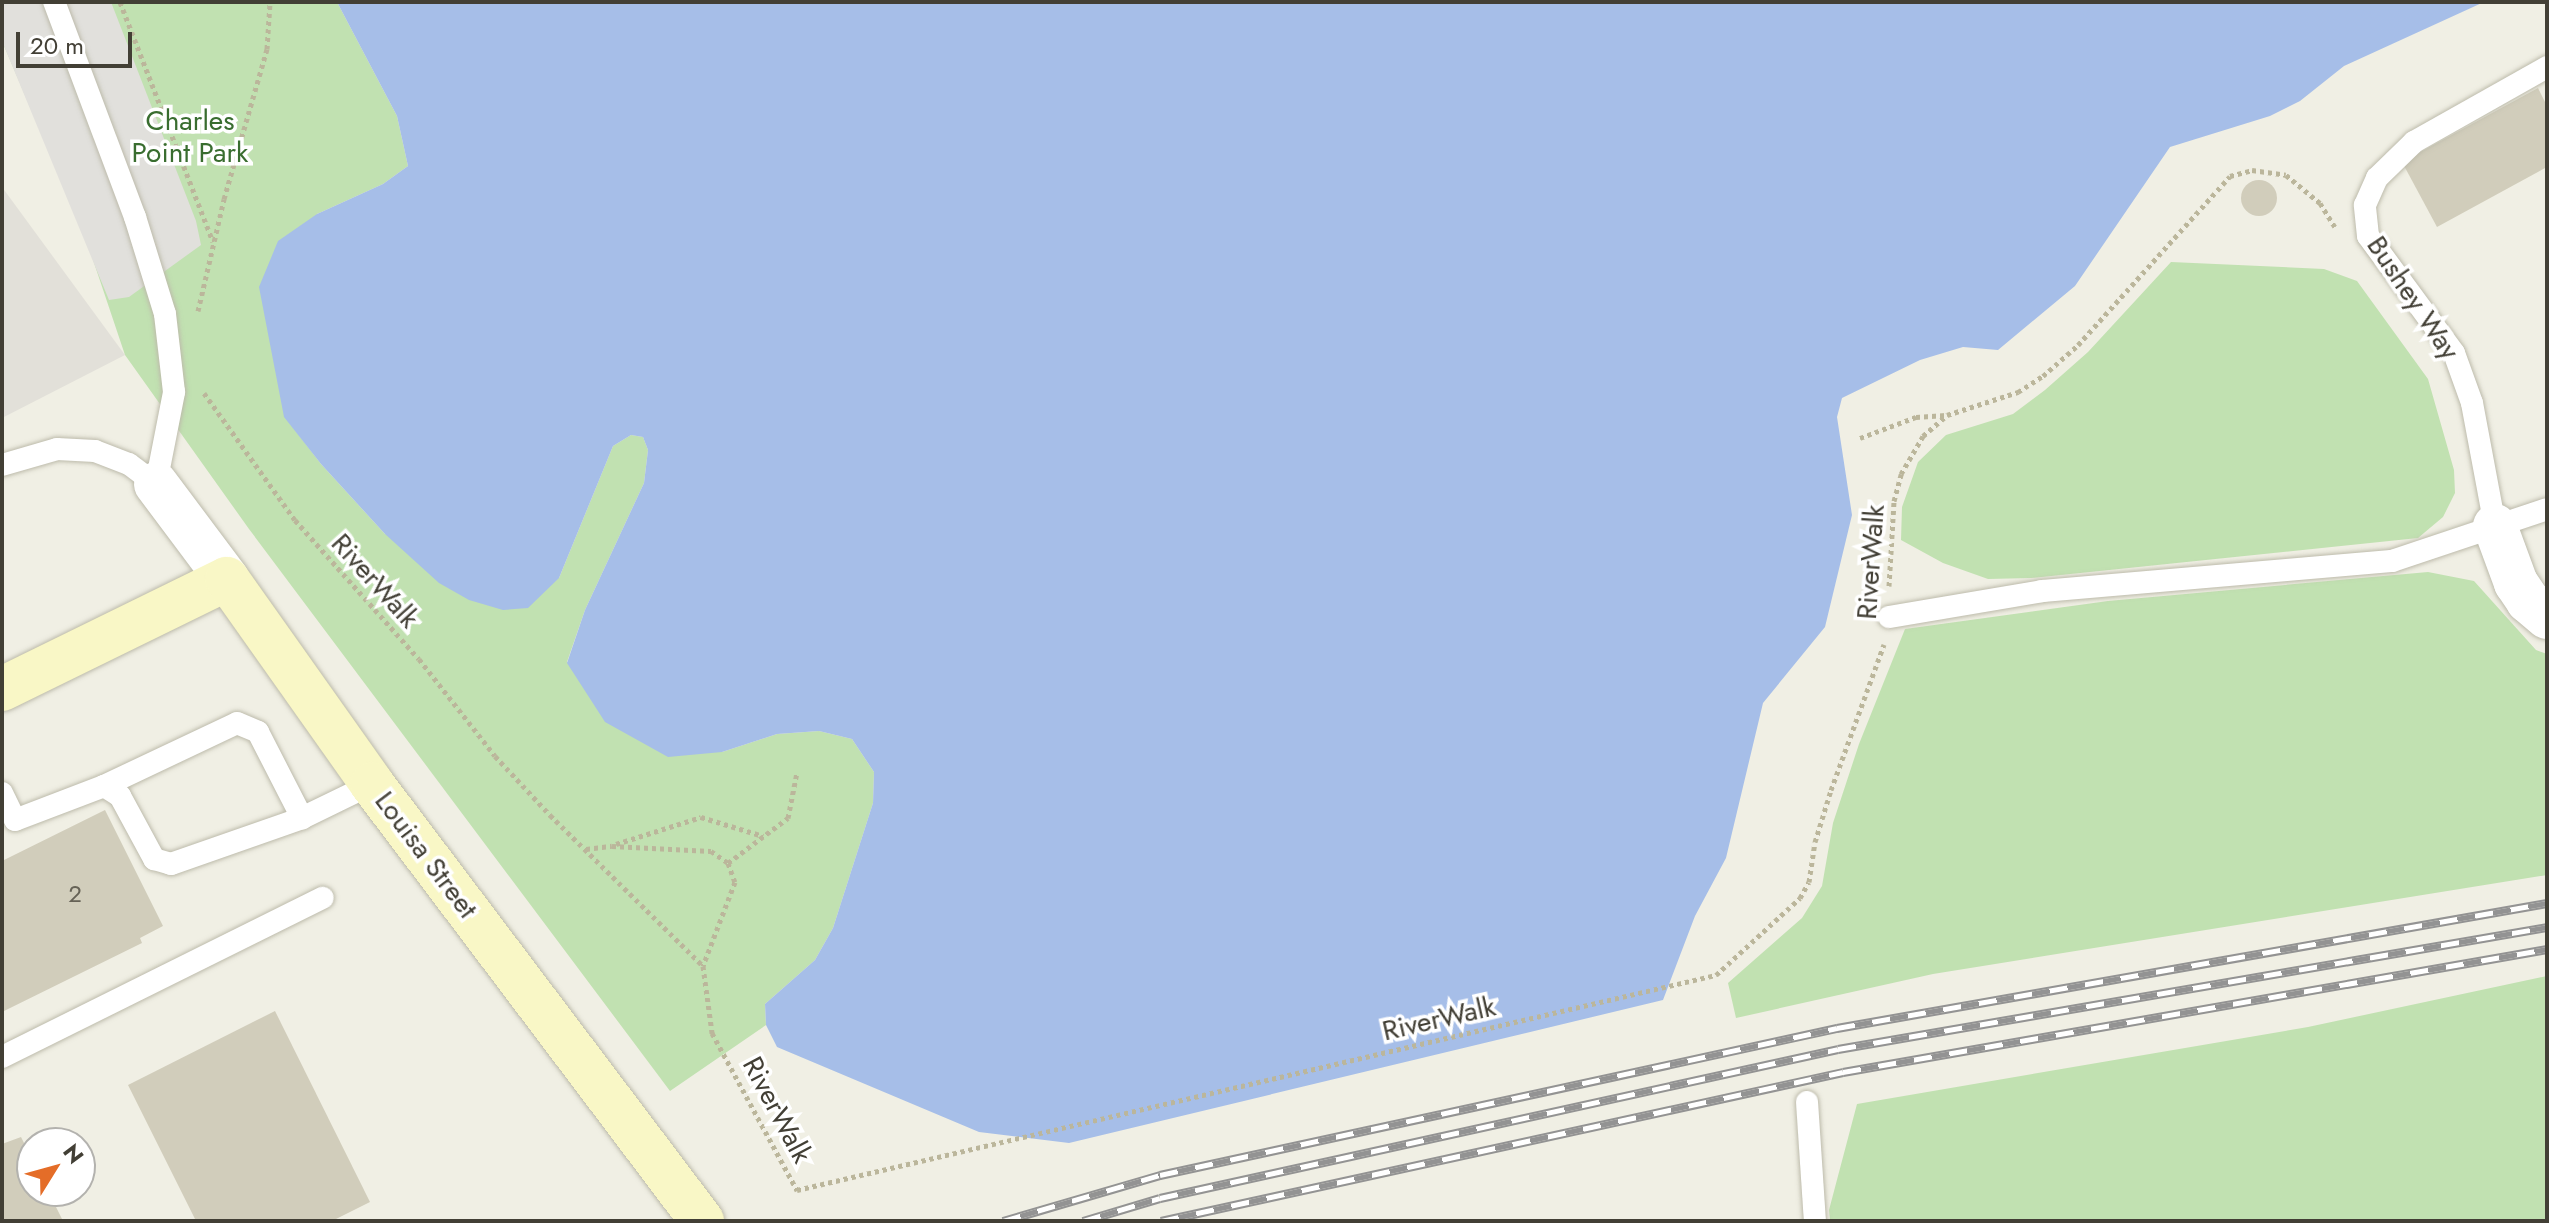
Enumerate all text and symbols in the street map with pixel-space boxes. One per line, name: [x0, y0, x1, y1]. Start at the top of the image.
scale bar: [20, 16, 136, 66]
text: 20 m: [30, 28, 84, 63]
park label: Charles Point Park: [132, 104, 248, 170]
street label: Bushey Way: [2359, 230, 2467, 366]
street label: RiverWalk: [1850, 503, 1892, 621]
street label: RiverWalk: [324, 527, 426, 635]
street label: Louisa Street: [367, 785, 485, 925]
house number: 2: [68, 880, 82, 908]
street label: RiverWalk: [1379, 990, 1499, 1048]
street label: RiverWalk: [735, 1051, 819, 1169]
north arrow: [16, 1127, 96, 1207]
text: N: [56, 1137, 92, 1170]

